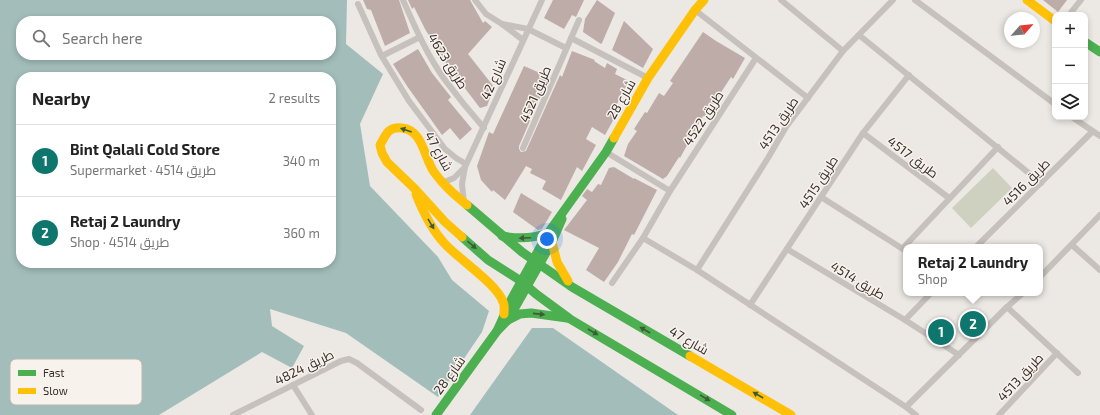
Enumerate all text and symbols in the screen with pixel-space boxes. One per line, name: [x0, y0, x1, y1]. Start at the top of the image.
north arrow: [1004, 12, 1040, 48]
map controls: [1052, 12, 1088, 120]
button: +: [1052, 12, 1088, 48]
search box: [16, 16, 336, 60]
icon: search: [30, 27, 52, 49]
text: Search here: [62, 29, 143, 47]
street label: طريق 4623: [425, 30, 471, 92]
button: −: [1052, 48, 1088, 84]
street label: شارع 42: [477, 56, 510, 102]
street label: طريق 4521: [516, 63, 554, 125]
street label: شارع 28: [603, 76, 640, 122]
button: layers: [1052, 84, 1088, 120]
text: Nearby: [32, 88, 90, 108]
street label: طريق 4522: [679, 88, 727, 148]
text: 2 results: [268, 90, 320, 106]
street label: طريق 4513: [755, 94, 801, 152]
one-way arrow: [400, 127, 412, 133]
street label: شارع 47: [421, 128, 456, 174]
street label: طريق 4517: [884, 133, 942, 181]
text: Bint Qalali Cold Store: [70, 140, 220, 158]
text: 1: [42, 153, 48, 169]
text: 340 m: [283, 153, 320, 169]
street label: طريق 4515: [795, 153, 841, 211]
street label: طريق 4516: [999, 155, 1053, 209]
text: Supermarket · طريق 4514: [70, 162, 216, 178]
text: Retaj 2 Laundry: [70, 212, 180, 230]
one-way arrow: [427, 218, 434, 230]
text: 2: [41, 225, 49, 241]
text: 360 m: [283, 225, 320, 241]
your location: [537, 229, 557, 249]
text: Shop · طريق 4514: [70, 234, 169, 250]
one-way arrow: [518, 235, 531, 241]
one-way arrow: [467, 241, 477, 250]
popup: [903, 244, 1043, 296]
text: Retaj 2 Laundry: [918, 253, 1028, 271]
street label: طريق 4514: [828, 257, 888, 303]
text: Shop: [918, 271, 948, 287]
pin: 2: [960, 309, 986, 339]
one-way arrow: [533, 311, 545, 317]
pin: 1: [928, 317, 954, 347]
street label: شارع 47: [666, 322, 712, 358]
one-way arrow: [639, 326, 651, 333]
one-way arrow: [587, 329, 599, 336]
street label: طريق 4824: [272, 346, 336, 388]
street label: طريق 4513: [994, 350, 1046, 404]
street label: شارع 28: [430, 353, 469, 398]
legend: [10, 359, 142, 405]
text: Fast: [43, 366, 65, 379]
text: Slow: [43, 384, 68, 397]
one-way arrow: [752, 392, 764, 399]
one-way arrow: [699, 395, 711, 402]

